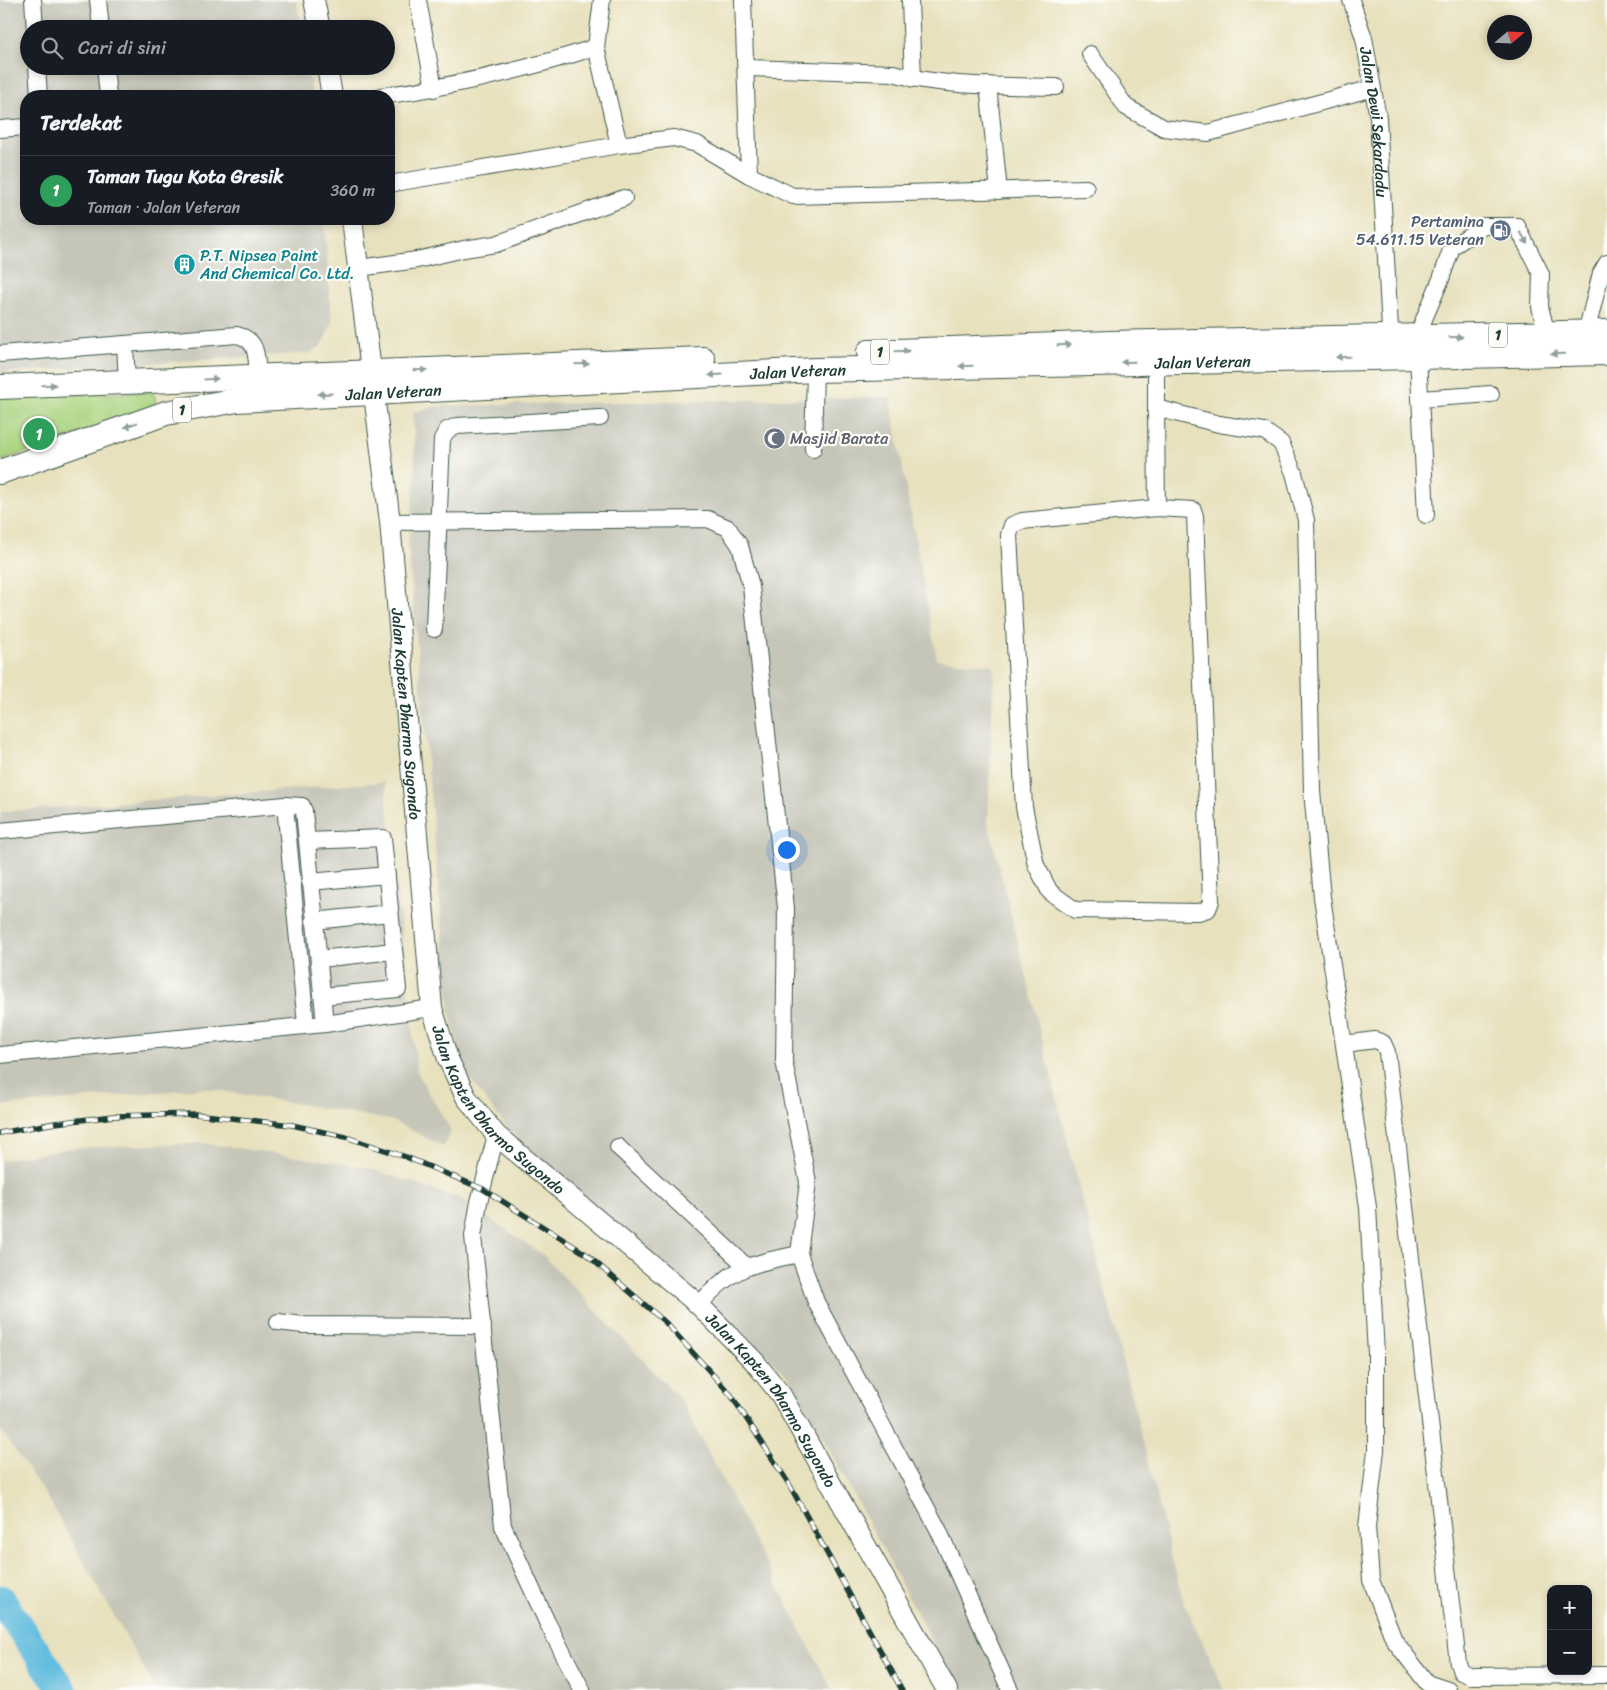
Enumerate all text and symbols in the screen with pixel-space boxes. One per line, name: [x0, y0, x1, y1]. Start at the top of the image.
north arrow: [1487, 15, 1532, 60]
search box: [20, 20, 395, 75]
text: Cari di sini: [78, 31, 166, 64]
icon: search: [38, 34, 66, 62]
street label: Jalan Dewi Sekardadu: [1351, 44, 1397, 198]
text: Terdekat: [40, 104, 122, 142]
text: Taman Tugu Kota Gresik: [87, 160, 283, 193]
text: 1: [53, 176, 59, 205]
text: 360 m: [331, 176, 375, 205]
text: Taman · Jalan Veteran: [87, 193, 240, 222]
place label: Pertamina 54.611.15 Veteran: [1356, 207, 1484, 254]
fuel station icon: Pertamina 54.611.15 Veteran: [1488, 218, 1512, 242]
one-way arrow: [1519, 231, 1528, 244]
place label: P.T. Nipsea Paint And Chemical Co. Ltd.: [199, 241, 355, 288]
building icon: P.T. Nipsea Paint And Chemical Co. Ltd.: [172, 252, 196, 276]
road number: 1: [1489, 322, 1507, 348]
one-way arrow: [1448, 332, 1464, 340]
road number: 1: [871, 340, 889, 364]
one-way arrow: [1056, 340, 1072, 348]
one-way arrow: [894, 347, 910, 355]
street label: Jalan Veteran: [1153, 347, 1252, 378]
one-way arrow: [1550, 350, 1566, 358]
one-way arrow: [1335, 353, 1351, 361]
street label: Jalan Veteran: [748, 355, 847, 388]
one-way arrow: [574, 359, 590, 367]
one-way arrow: [1120, 359, 1136, 367]
one-way arrow: [957, 362, 973, 370]
one-way arrow: [412, 366, 428, 374]
one-way arrow: [708, 371, 724, 379]
one-way arrow: [203, 374, 219, 382]
street label: Jalan Veteran: [344, 375, 443, 409]
one-way arrow: [41, 381, 57, 389]
one-way arrow: [317, 391, 333, 399]
road number: 1: [173, 398, 191, 422]
pin: 1: [23, 415, 55, 453]
one-way arrow: [123, 422, 138, 430]
place label: Masjid Barata: [790, 424, 889, 453]
mosque icon: Masjid Barata: [762, 426, 786, 450]
street label: Jalan Kapten Dharmo Sugondo: [382, 606, 430, 821]
your location: [774, 837, 800, 863]
street label: Jalan Kapten Dharmo Sugondo: [423, 1021, 572, 1202]
street label: Jalan Kapten Dharmo Sugondo: [697, 1305, 844, 1493]
map controls: [1547, 1585, 1592, 1675]
button: +: [1547, 1585, 1592, 1630]
button: −: [1547, 1630, 1592, 1675]

